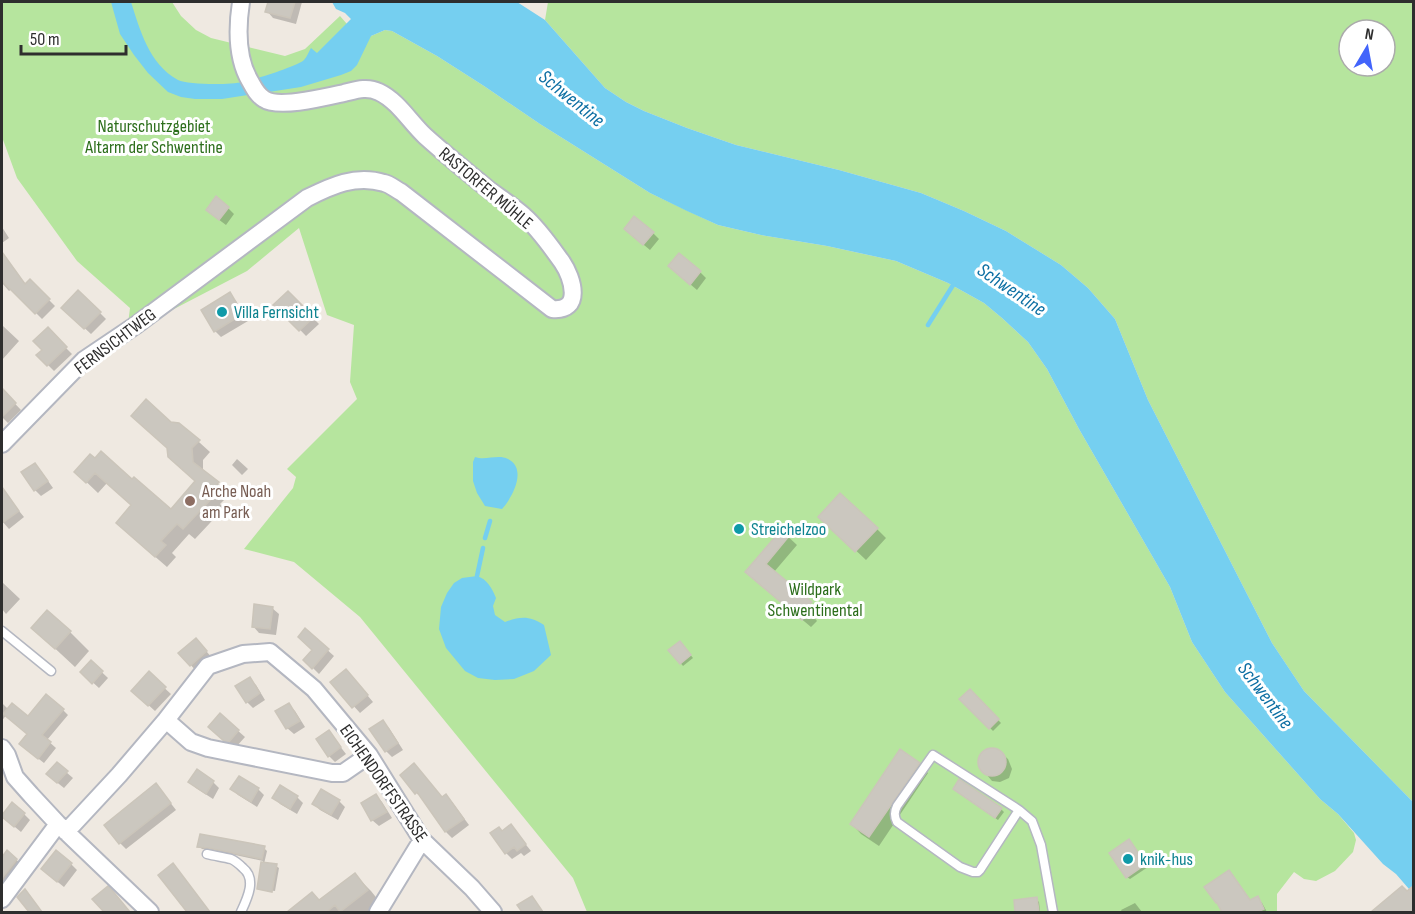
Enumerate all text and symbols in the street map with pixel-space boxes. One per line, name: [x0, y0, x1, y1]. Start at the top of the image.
scale bar: [21, 18, 126, 56]
north arrow: [1337, 18, 1397, 78]
text: N: [1363, 25, 1375, 45]
text: 50 m: [30, 29, 60, 50]
water label: Schwentine: [534, 65, 609, 133]
park label: Naturschutzgebiet Altarm der Schwentine: [84, 116, 223, 158]
street label: RASTORFER MÜHLE: [434, 143, 537, 234]
water label: Schwentine: [973, 258, 1051, 322]
place label: Villa Fernsicht: [234, 302, 319, 323]
street label: FERNSICHTWEG: [70, 304, 160, 379]
marker: Villa Fernsicht: [215, 305, 229, 319]
place label: Arche Noah am Park: [201, 481, 271, 523]
marker: Arche Noah am Park: [183, 494, 197, 508]
place label: Streichelzoo: [751, 519, 826, 540]
marker: Streichelzoo: [732, 522, 746, 536]
park label: Wildpark Schwentinental: [768, 579, 863, 621]
water label: Schwentine: [1232, 657, 1298, 734]
street label: EICHENDORFFSTRASSE: [335, 720, 432, 846]
place label: knik-hus: [1140, 849, 1193, 870]
marker: knik-hus: [1121, 852, 1135, 866]

